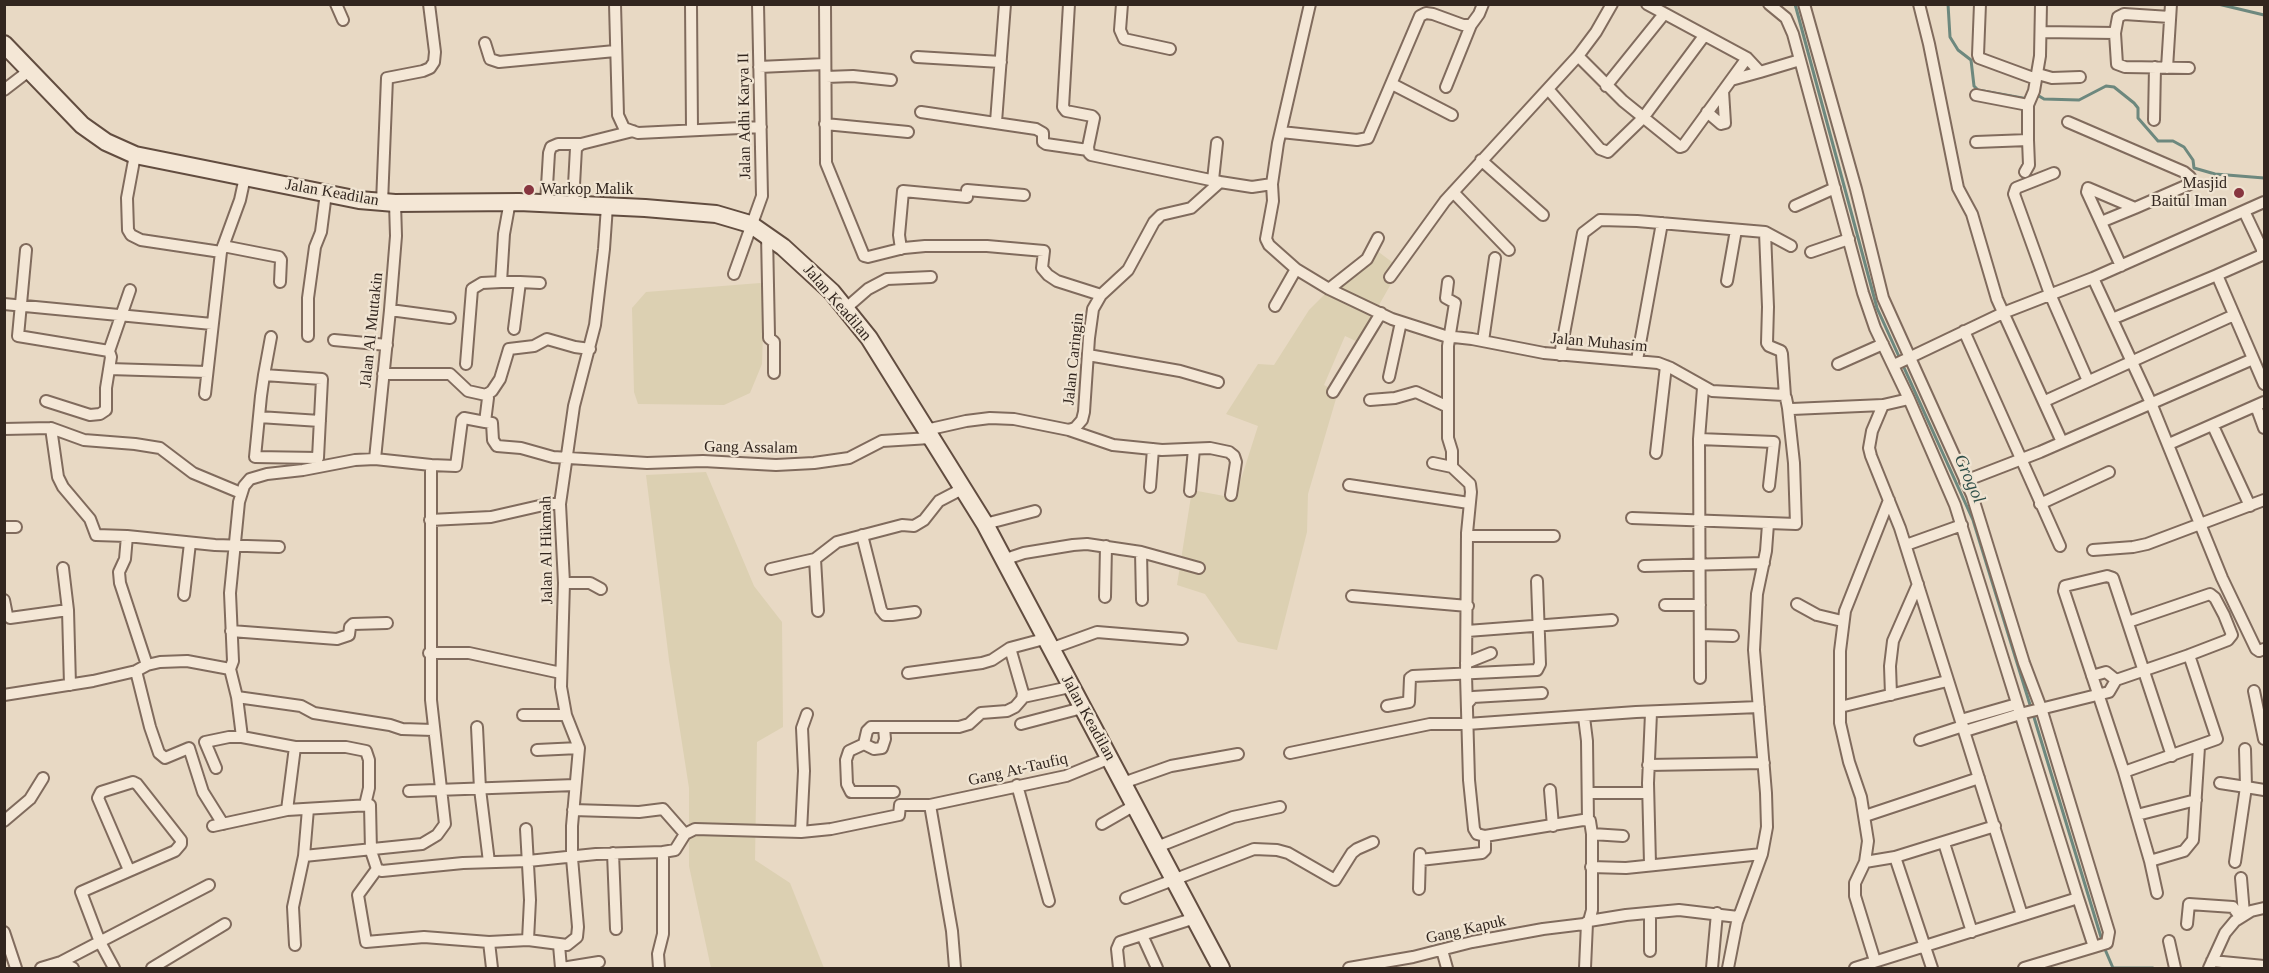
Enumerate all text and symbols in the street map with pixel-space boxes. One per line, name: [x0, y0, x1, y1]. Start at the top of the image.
street label: Jalan Adhi Karya II: [734, 53, 756, 179]
place label: Masjid Baitul Iman: [2151, 174, 2227, 212]
street label: Jalan Keadilan: [284, 175, 380, 211]
place label: Warkop Malik: [541, 180, 633, 200]
marker: Warkop Malik: [522, 183, 536, 197]
marker: Masjid Baitul Iman: [2232, 186, 2246, 200]
street label: Jalan Keadilan: [799, 261, 875, 345]
street label: Jalan Al Muttakin: [356, 272, 388, 388]
street label: Jalan Caringin: [1060, 312, 1088, 406]
street label: Jalan Muhasim: [1550, 329, 1648, 357]
street label: Gang Assalam: [704, 438, 798, 458]
water label: Grogol: [1949, 451, 1989, 507]
street label: Jalan Al Hikmah: [536, 496, 558, 604]
street label: Jalan Keadilan: [1057, 672, 1119, 764]
street label: Gang At-Taufiq: [966, 749, 1070, 791]
street label: Gang Kapuk: [1424, 912, 1508, 948]

